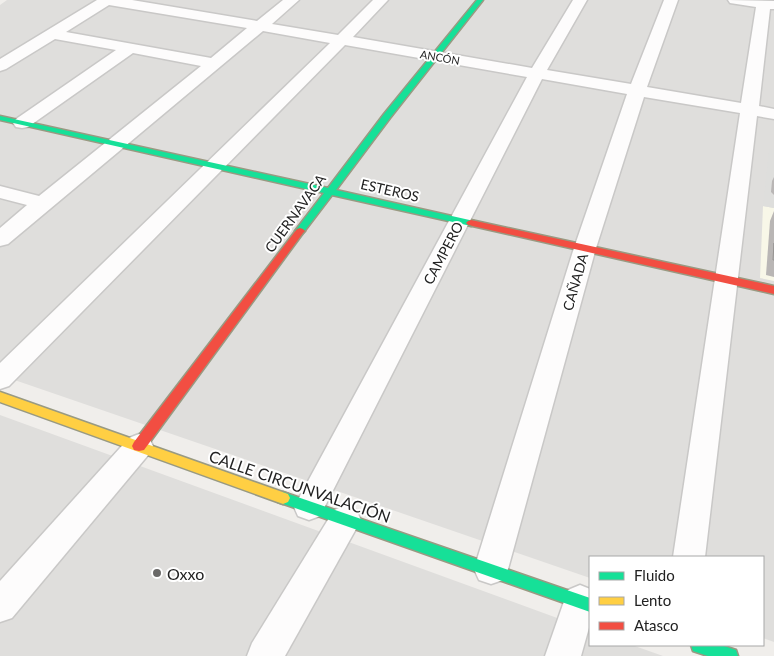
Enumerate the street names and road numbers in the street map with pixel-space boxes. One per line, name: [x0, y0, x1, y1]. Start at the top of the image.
street label: ANCÓN: [419, 47, 461, 67]
street label: CUERNAVACA: [261, 170, 329, 255]
street label: ESTEROS: [359, 175, 421, 205]
street label: CAMPERO: [419, 219, 467, 287]
street label: CAÑADA: [559, 251, 591, 313]
street label: CALLE CIRCUNVALACIÓN: [207, 446, 393, 526]

